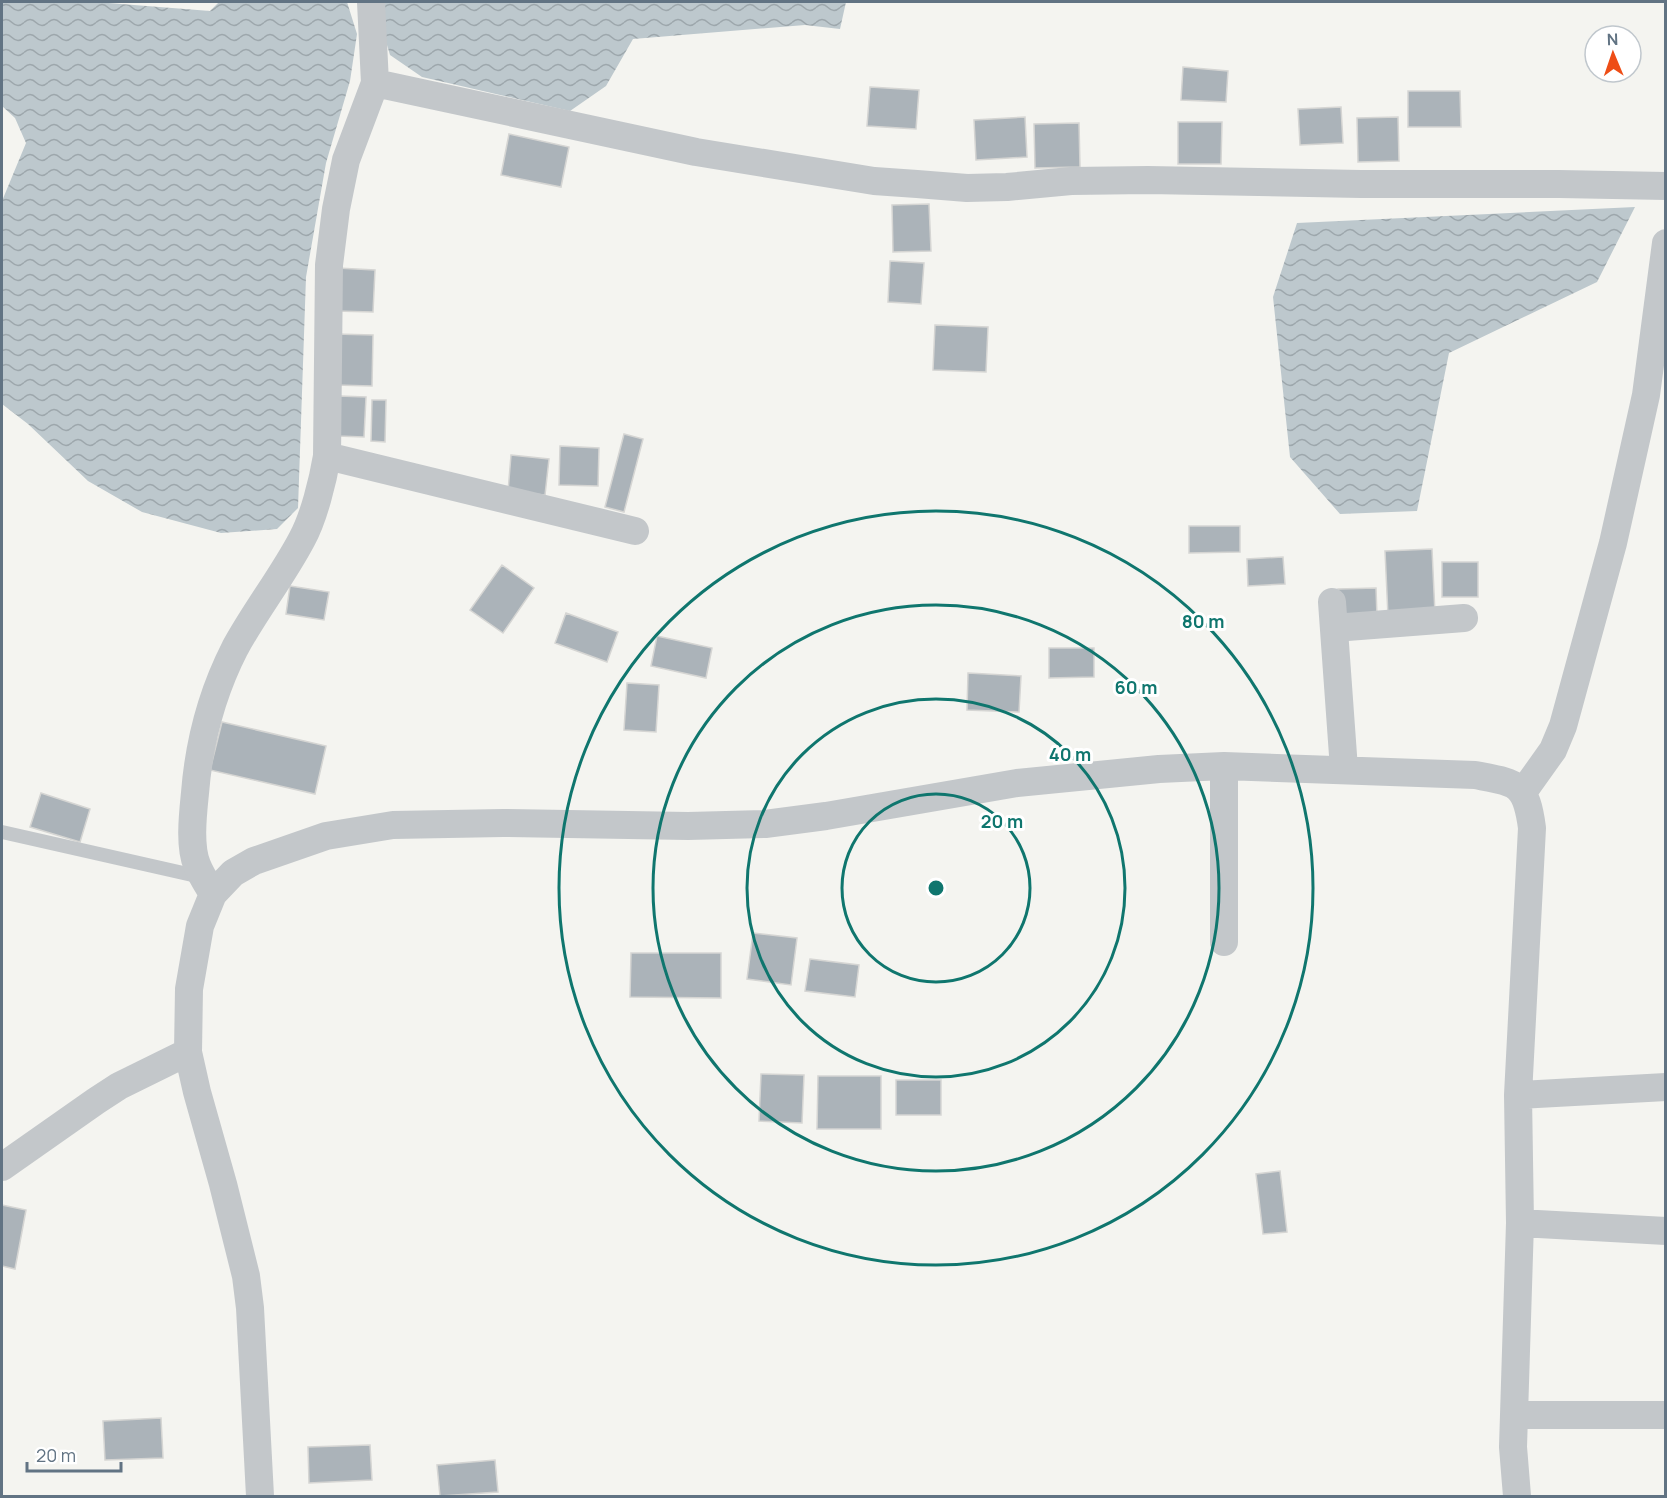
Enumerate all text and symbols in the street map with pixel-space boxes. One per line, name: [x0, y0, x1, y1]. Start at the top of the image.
north arrow: [1583, 24, 1643, 84]
text: N: [1606, 28, 1619, 50]
text: 80 m: [1182, 609, 1224, 633]
text: 60 m: [1115, 675, 1157, 699]
text: 40 m: [1049, 742, 1091, 766]
text: 20 m: [981, 809, 1023, 833]
centre of rings: [926, 878, 946, 898]
scale bar: [27, 1435, 122, 1473]
text: 20 m: [36, 1443, 76, 1467]

